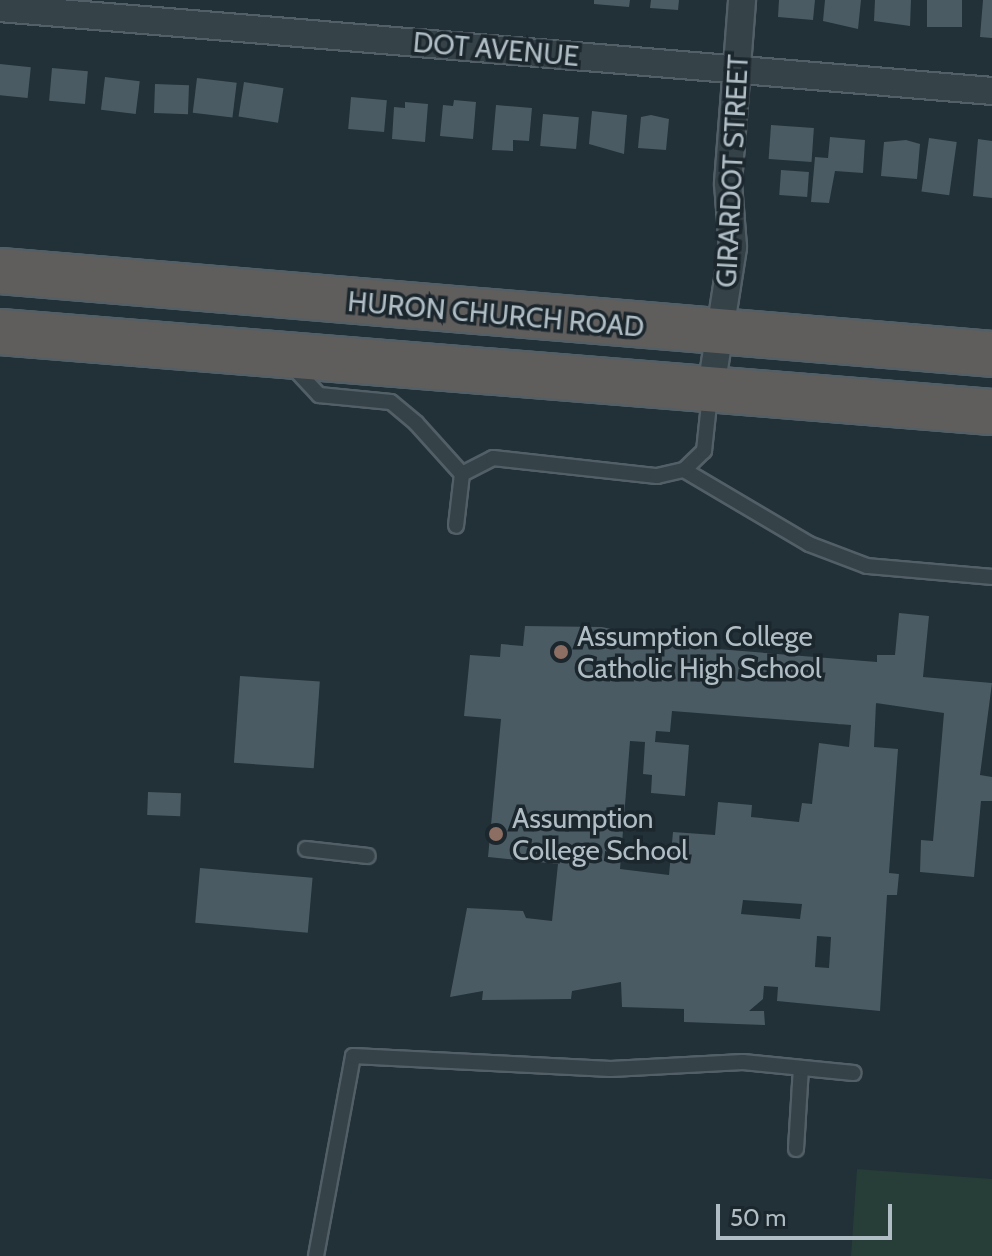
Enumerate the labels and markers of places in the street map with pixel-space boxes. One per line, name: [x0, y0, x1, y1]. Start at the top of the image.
place label: Assumption College Catholic High School: [577, 619, 821, 685]
marker: Assumption College Catholic High School: [552, 643, 570, 661]
place label: Assumption College School: [512, 801, 688, 867]
marker: Assumption College School: [487, 825, 505, 843]

